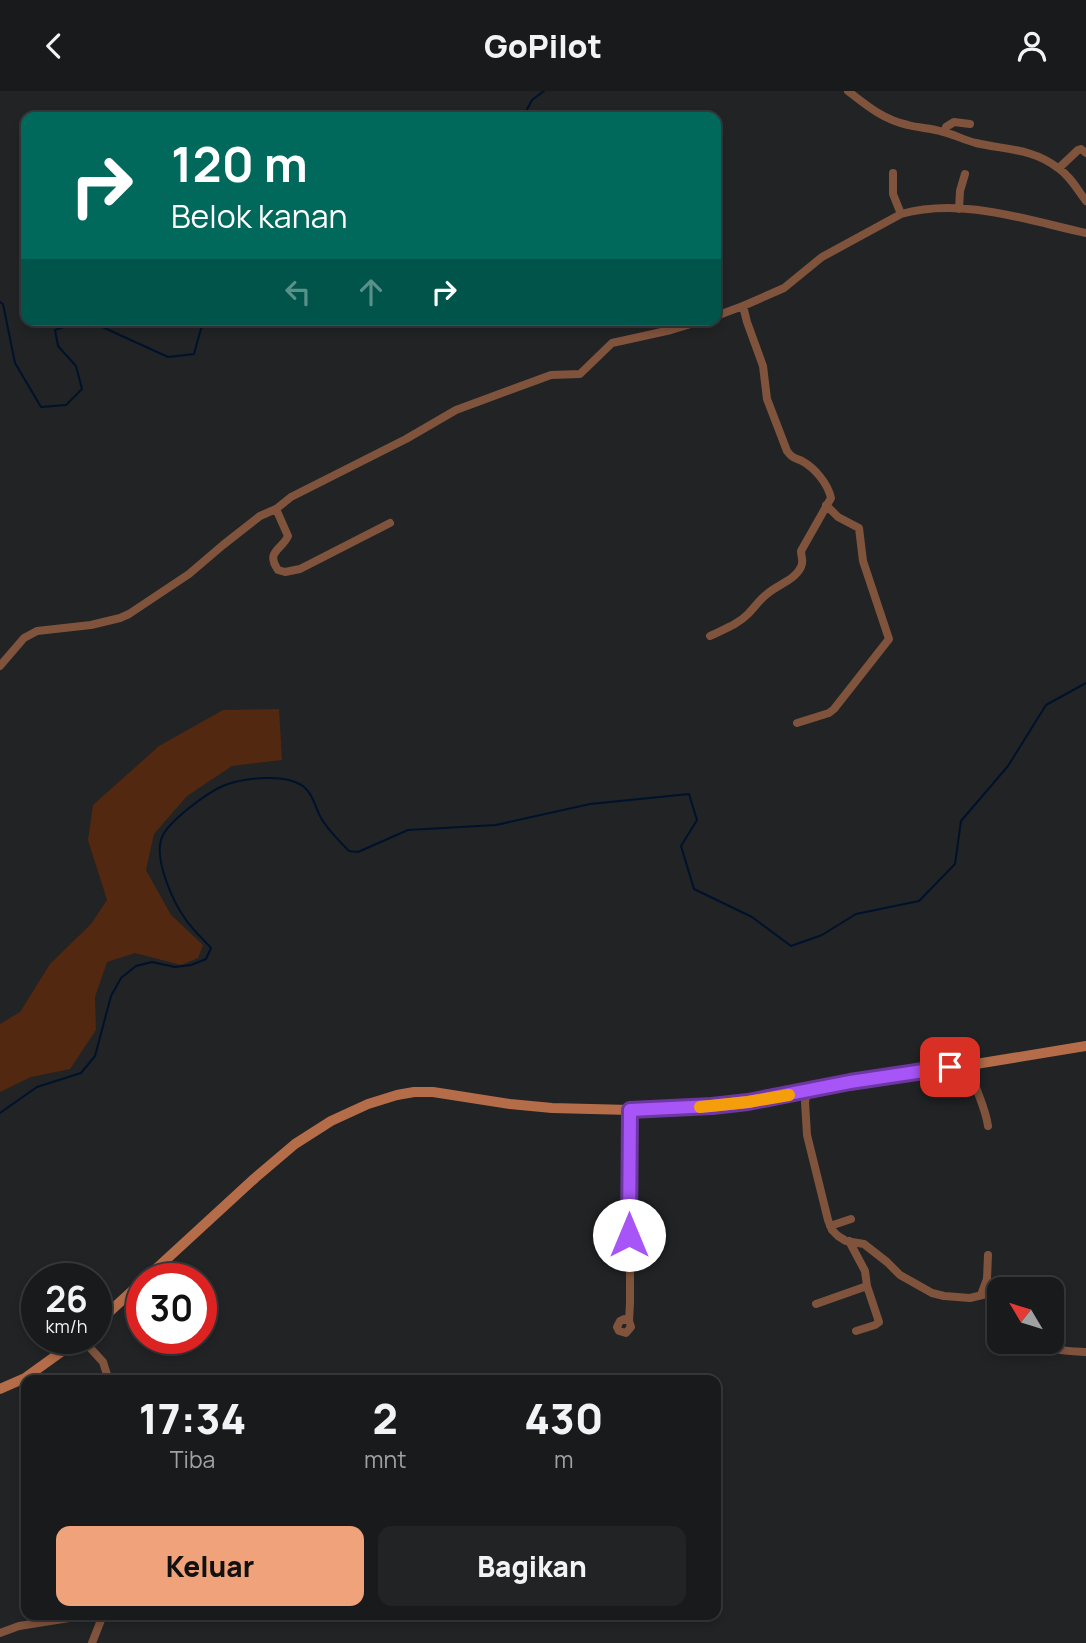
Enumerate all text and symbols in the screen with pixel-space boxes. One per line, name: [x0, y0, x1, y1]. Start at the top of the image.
text: GoPilot: [484, 24, 602, 68]
icon: back: [35, 27, 73, 65]
icon: person: [1013, 27, 1051, 65]
text: 120 m: [171, 130, 308, 197]
icon: right: [56, 140, 147, 231]
text: Belok kanan: [171, 194, 347, 238]
icon: left: [279, 273, 317, 311]
icon: ahead: [352, 273, 390, 311]
icon: right: [425, 273, 463, 311]
pin: [920, 1037, 980, 1097]
icon: arrive: [931, 1048, 969, 1086]
position arrow: [592, 1198, 666, 1272]
speed limit sign: 30: [126, 1263, 217, 1354]
text: 26: [45, 1275, 88, 1323]
north arrow: [987, 1277, 1064, 1355]
map controls: [987, 1277, 1064, 1354]
text: km/h: [46, 1314, 87, 1338]
text: 17:34: [139, 1389, 246, 1447]
text: 2: [373, 1389, 398, 1447]
text: 430: [524, 1389, 603, 1447]
text: Tiba: [170, 1443, 215, 1475]
text: mnt: [364, 1443, 406, 1475]
text: m: [554, 1443, 573, 1475]
button: Keluar: [56, 1526, 364, 1606]
button: Bagikan: [378, 1526, 686, 1606]

